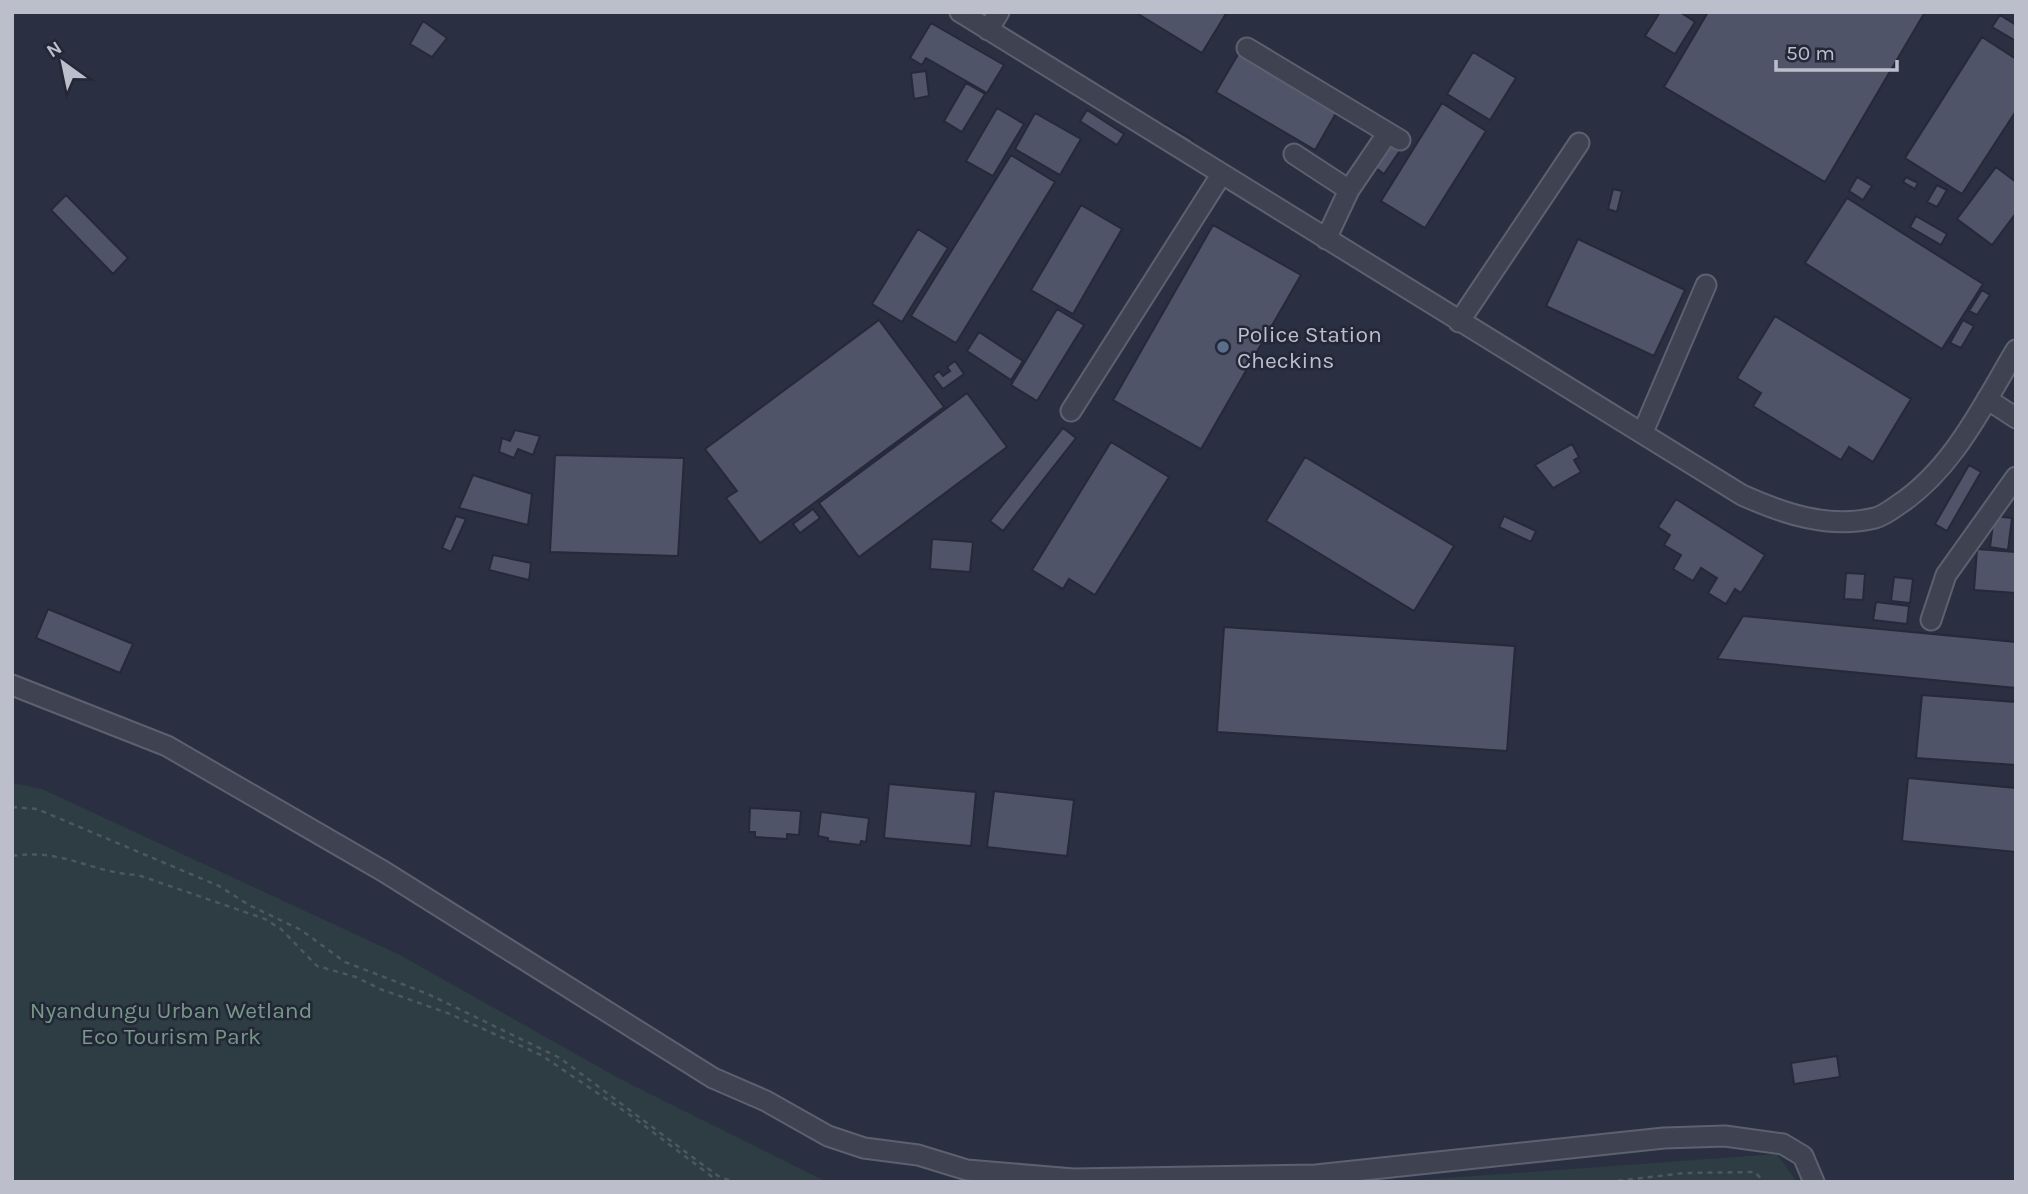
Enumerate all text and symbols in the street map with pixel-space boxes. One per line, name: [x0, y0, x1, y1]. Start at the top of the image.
north arrow: [28, 28, 98, 98]
scale bar: [1776, 28, 1897, 72]
text: N: [43, 37, 66, 63]
text: 50 m: [1786, 41, 1835, 65]
place label: Police Station Checkins: [1237, 321, 1382, 374]
marker: Police Station Checkins: [1215, 339, 1231, 355]
park label: Nyandungu Urban Wetland Eco Tourism Park: [30, 997, 312, 1050]

